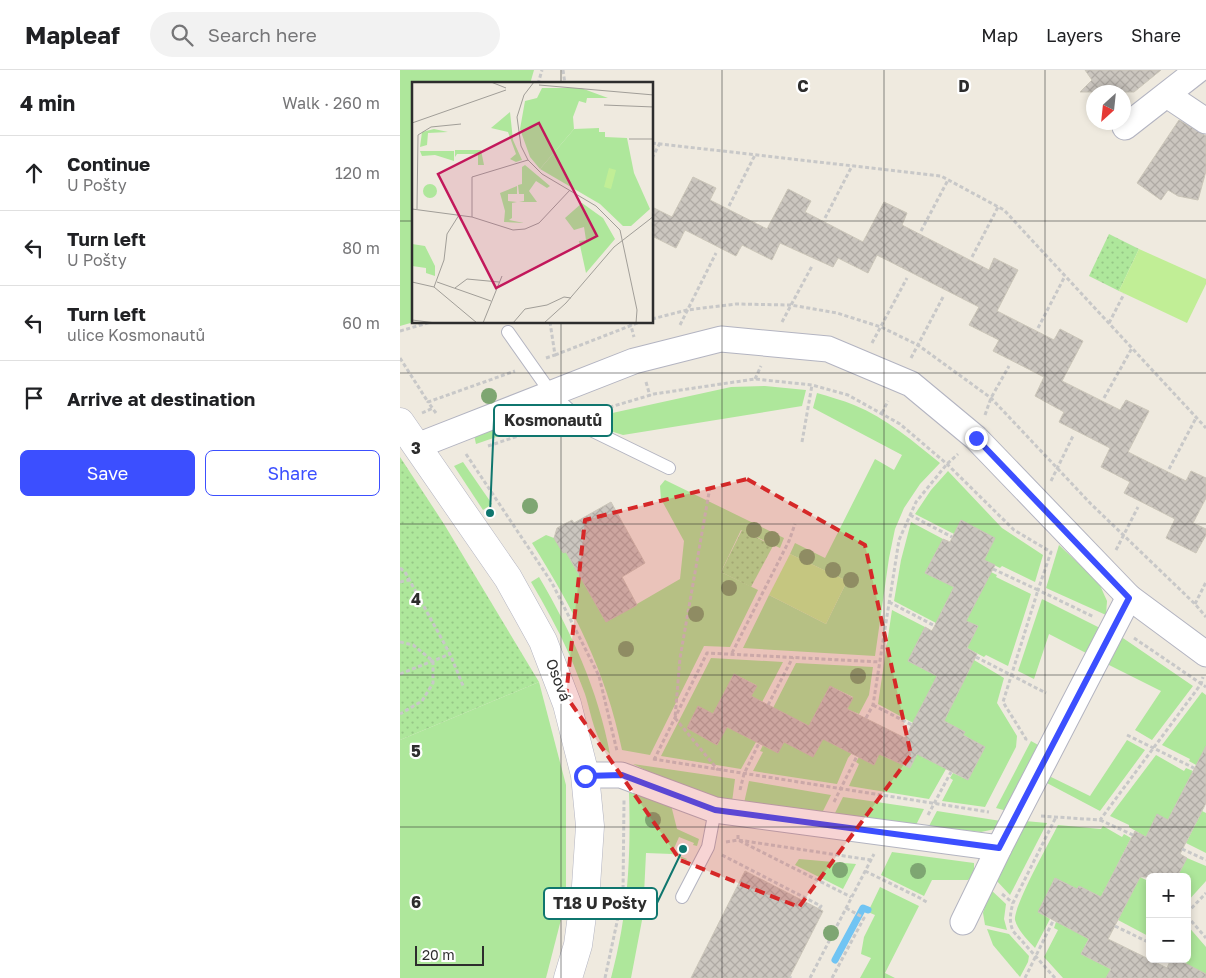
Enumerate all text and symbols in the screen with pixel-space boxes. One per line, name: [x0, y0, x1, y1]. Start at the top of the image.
search box: [150, 12, 500, 57]
text: Mapleaf: [25, 20, 120, 49]
icon: search: [168, 21, 196, 49]
text: Search here: [208, 23, 317, 46]
text: Map: [981, 24, 1018, 46]
text: Layers: [1046, 24, 1103, 46]
text: Share: [1131, 24, 1181, 46]
text: C: [797, 76, 809, 96]
text: D: [958, 76, 970, 96]
inset map: [412, 82, 654, 324]
north arrow: [1086, 85, 1131, 130]
text: 4 min: [20, 90, 75, 116]
text: Walk · 260 m: [282, 93, 380, 113]
text: Continue: [67, 152, 150, 175]
icon: ahead: [20, 159, 48, 187]
text: 120 m: [335, 163, 380, 183]
text: U Pošty: [67, 175, 127, 195]
text: Turn left: [67, 227, 146, 250]
icon: left: [20, 234, 48, 262]
text: 80 m: [342, 238, 380, 258]
text: U Pošty: [67, 250, 127, 270]
text: Turn left: [67, 302, 146, 325]
icon: left: [20, 309, 48, 337]
text: 60 m: [342, 313, 380, 333]
text: ulice Kosmonautů: [67, 325, 205, 345]
icon: arrive: [20, 384, 48, 412]
text: Arrive at destination: [67, 387, 255, 410]
callout: Kosmonautů: [494, 405, 612, 436]
text: Kosmonautů: [504, 410, 602, 430]
route end: [965, 427, 988, 450]
text: 3: [411, 438, 421, 458]
button: Save: [20, 450, 195, 496]
button: Share: [205, 450, 380, 496]
text: 4: [411, 589, 421, 609]
street label: Osová: [543, 656, 575, 703]
text: 5: [411, 741, 421, 761]
route start: [574, 765, 597, 788]
map controls: [1146, 873, 1191, 963]
button: +: [1146, 873, 1191, 918]
callout: T18 U Pošty: [544, 888, 657, 919]
text: 6: [411, 892, 421, 912]
text: T18 U Pošty: [553, 893, 647, 913]
button: −: [1146, 918, 1191, 963]
scale bar: [415, 943, 484, 966]
text: 20 m: [422, 946, 455, 963]

